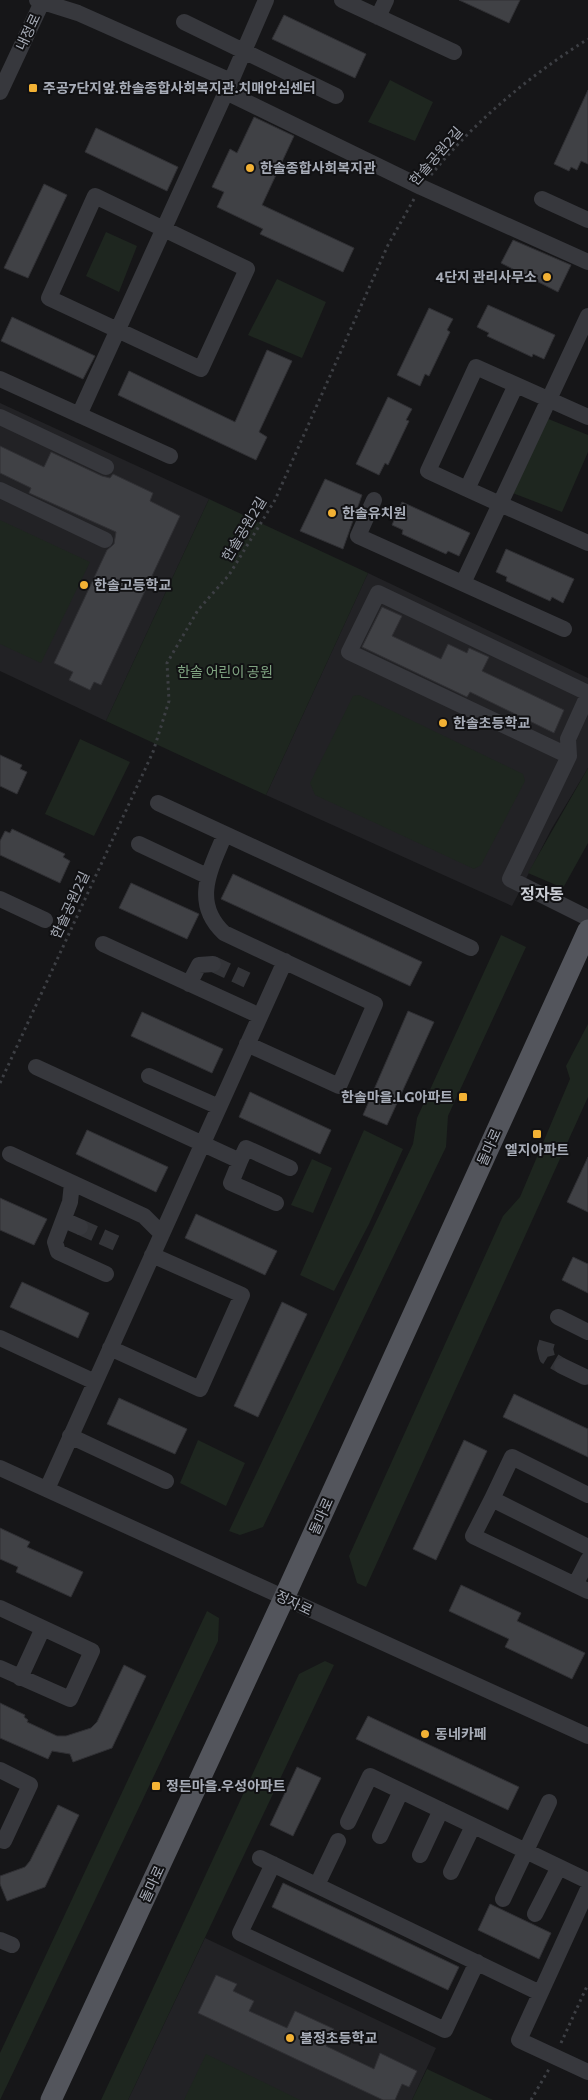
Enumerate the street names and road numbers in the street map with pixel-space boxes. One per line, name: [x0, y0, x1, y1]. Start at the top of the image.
street label: 내정로: [12, 11, 43, 53]
street label: 한솔공원2길: [406, 123, 466, 188]
street label: 한솔공원2길: [218, 493, 269, 564]
street label: 한솔공원2길: [47, 868, 93, 941]
street label: 돌마로: [473, 1126, 504, 1168]
street label: 돌마로: [305, 1495, 336, 1537]
street label: 정자로: [273, 1587, 315, 1618]
street label: 돌마로: [136, 1863, 167, 1905]

